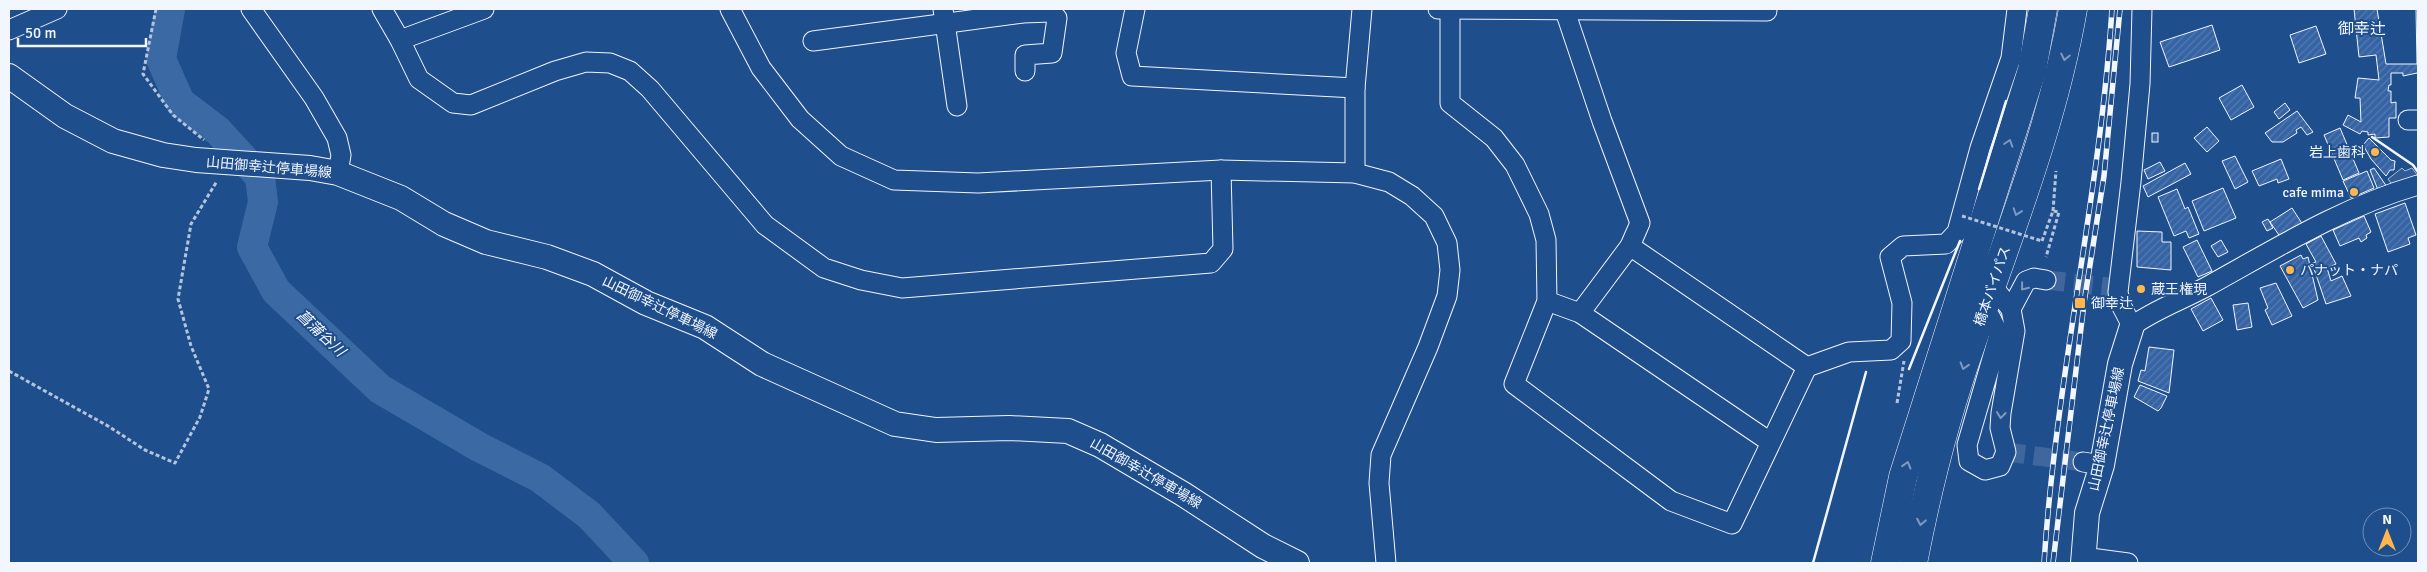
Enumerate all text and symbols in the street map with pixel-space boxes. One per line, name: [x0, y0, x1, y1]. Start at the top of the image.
scale bar: [18, 15, 145, 47]
district label: 御幸辻: [2338, 19, 2386, 39]
text: 50 m: [25, 24, 56, 42]
one-way arrow: [2060, 52, 2071, 61]
one-way arrow: [2003, 139, 2013, 147]
place label: 岩上歯科: [2309, 144, 2365, 161]
marker: 岩上歯科: [2369, 146, 2381, 158]
street label: 山田御幸辻停車場線: [205, 154, 332, 181]
place label: cafe mima: [2282, 184, 2344, 201]
marker: cafe mima: [2348, 186, 2360, 198]
one-way arrow: [2013, 207, 2023, 216]
street label: 橋本バイパス: [1971, 244, 2014, 329]
place label: パナット・ナパ: [2300, 262, 2398, 279]
marker: パナット・ナパ: [2284, 264, 2296, 276]
street label: 山田御幸辻停車場線: [599, 272, 720, 343]
one-way arrow: [2020, 281, 2029, 290]
place label: 蔵王権現: [2151, 281, 2207, 298]
marker: 蔵王権現: [2135, 283, 2147, 295]
place label: 御幸辻: [2091, 295, 2133, 312]
marker: 御幸辻: [2073, 296, 2087, 310]
water label: 菖蒲谷川: [293, 306, 351, 361]
one-way arrow: [1960, 361, 1970, 369]
street label: 山田御幸辻停車場線: [2085, 366, 2128, 492]
one-way arrow: [1996, 411, 2007, 419]
street label: 山田御幸辻停車場線: [1087, 435, 1205, 512]
one-way arrow: [1902, 461, 1912, 469]
north arrow: [2362, 507, 2412, 557]
text: N: [2382, 511, 2392, 528]
one-way arrow: [1916, 518, 1927, 527]

